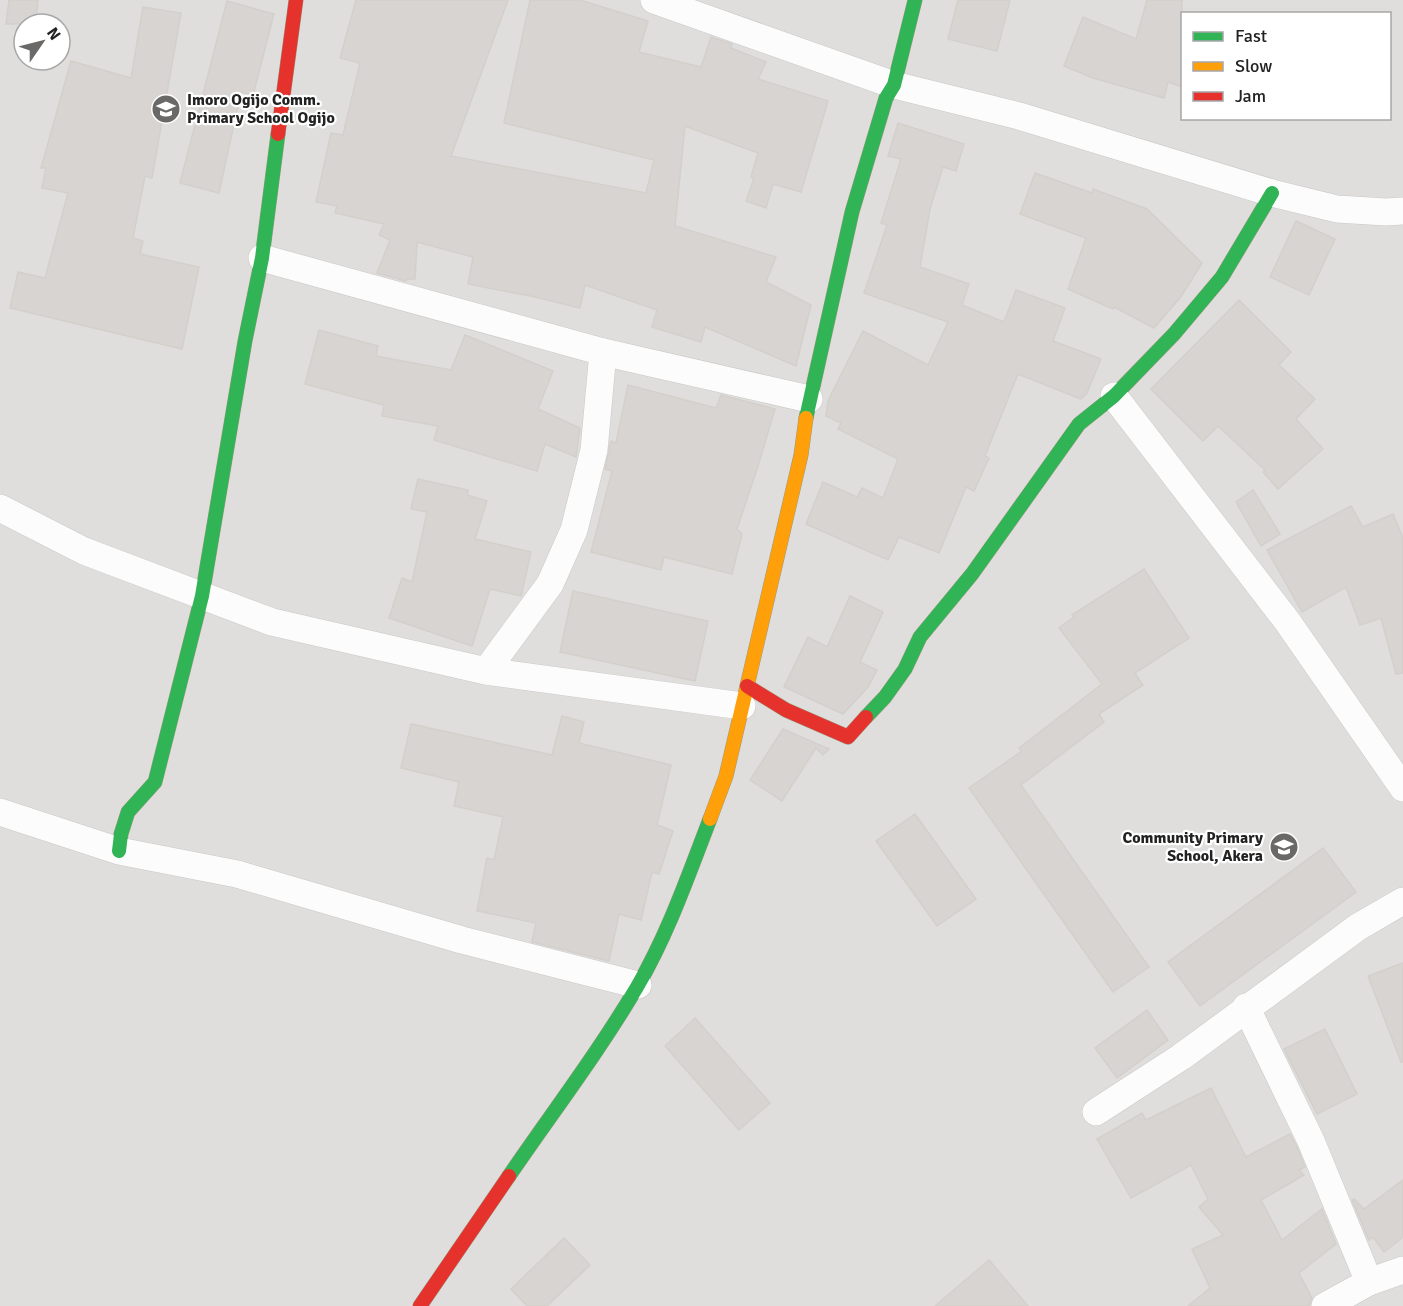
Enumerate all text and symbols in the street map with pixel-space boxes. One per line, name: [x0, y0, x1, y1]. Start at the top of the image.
north arrow: [12, 12, 72, 72]
legend: [1181, 12, 1391, 120]
text: N: [42, 24, 65, 44]
text: Fast: [1235, 25, 1267, 47]
text: Slow: [1235, 55, 1272, 77]
text: Jam: [1235, 85, 1266, 107]
place label: Imoro Ogijo Comm. Primary School Ogijo: [187, 90, 335, 128]
school or university icon: Imoro Ogijo Comm. Primary School Ogijo: [150, 93, 182, 125]
place label: Community Primary School, Akera: [1123, 828, 1263, 866]
school or university icon: Community Primary School, Akera: [1268, 831, 1300, 863]

